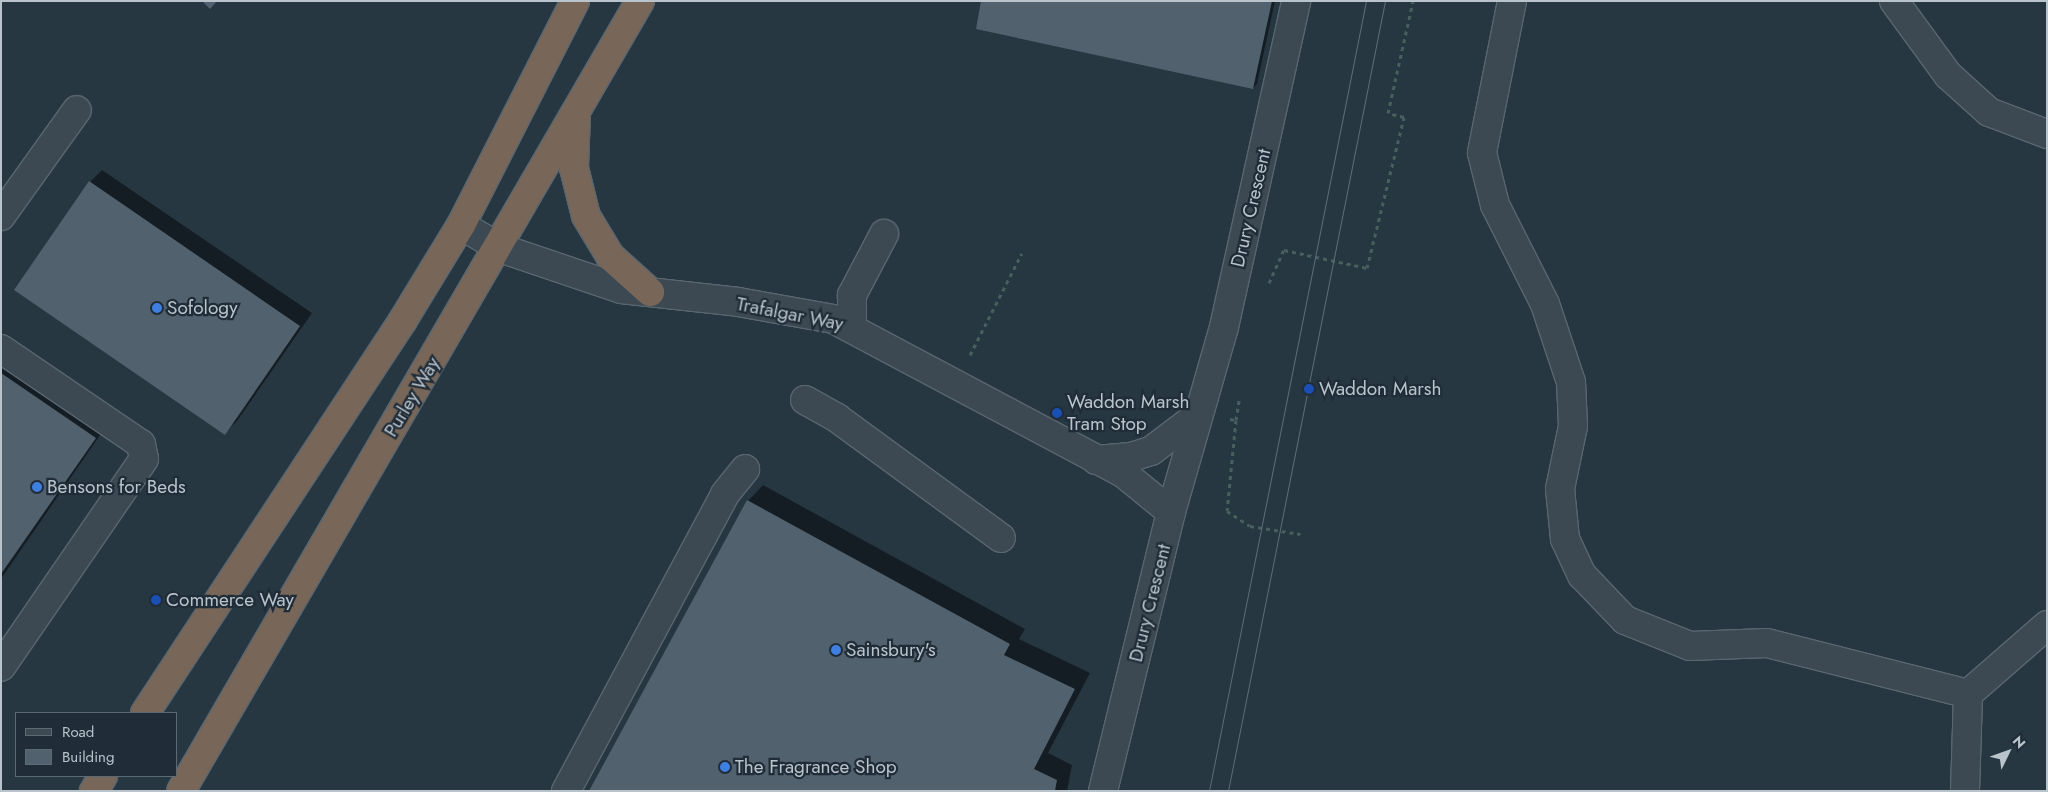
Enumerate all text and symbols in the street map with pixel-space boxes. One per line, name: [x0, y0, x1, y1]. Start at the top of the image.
street label: Drury Crescent: [1226, 147, 1276, 269]
street label: Trafalgar Way: [735, 292, 845, 336]
place label: Sofology: [167, 297, 238, 319]
marker: Sofology: [151, 302, 163, 314]
street label: Purley Way: [379, 353, 445, 441]
place label: Waddon Marsh: [1319, 378, 1441, 400]
marker: Waddon Marsh: [1303, 383, 1315, 395]
place label: Waddon Marsh Tram Stop: [1067, 391, 1189, 435]
marker: Waddon Marsh Tram Stop: [1051, 407, 1063, 419]
place label: Bensons for Beds: [47, 476, 186, 498]
marker: Bensons for Beds: [31, 481, 43, 493]
street label: Drury Crescent: [1124, 542, 1176, 664]
place label: Commerce Way: [166, 589, 294, 611]
marker: Commerce Way: [150, 594, 162, 606]
place label: Sainsbury's: [846, 639, 936, 661]
marker: Sainsbury's: [830, 644, 842, 656]
legend: [15, 712, 178, 777]
text: Road: [62, 721, 94, 743]
north arrow: [1983, 727, 2033, 777]
text: N: [2008, 731, 2030, 753]
text: Building: [62, 746, 114, 768]
place label: The Fragrance Shop: [735, 756, 897, 778]
marker: The Fragrance Shop: [719, 761, 731, 773]

